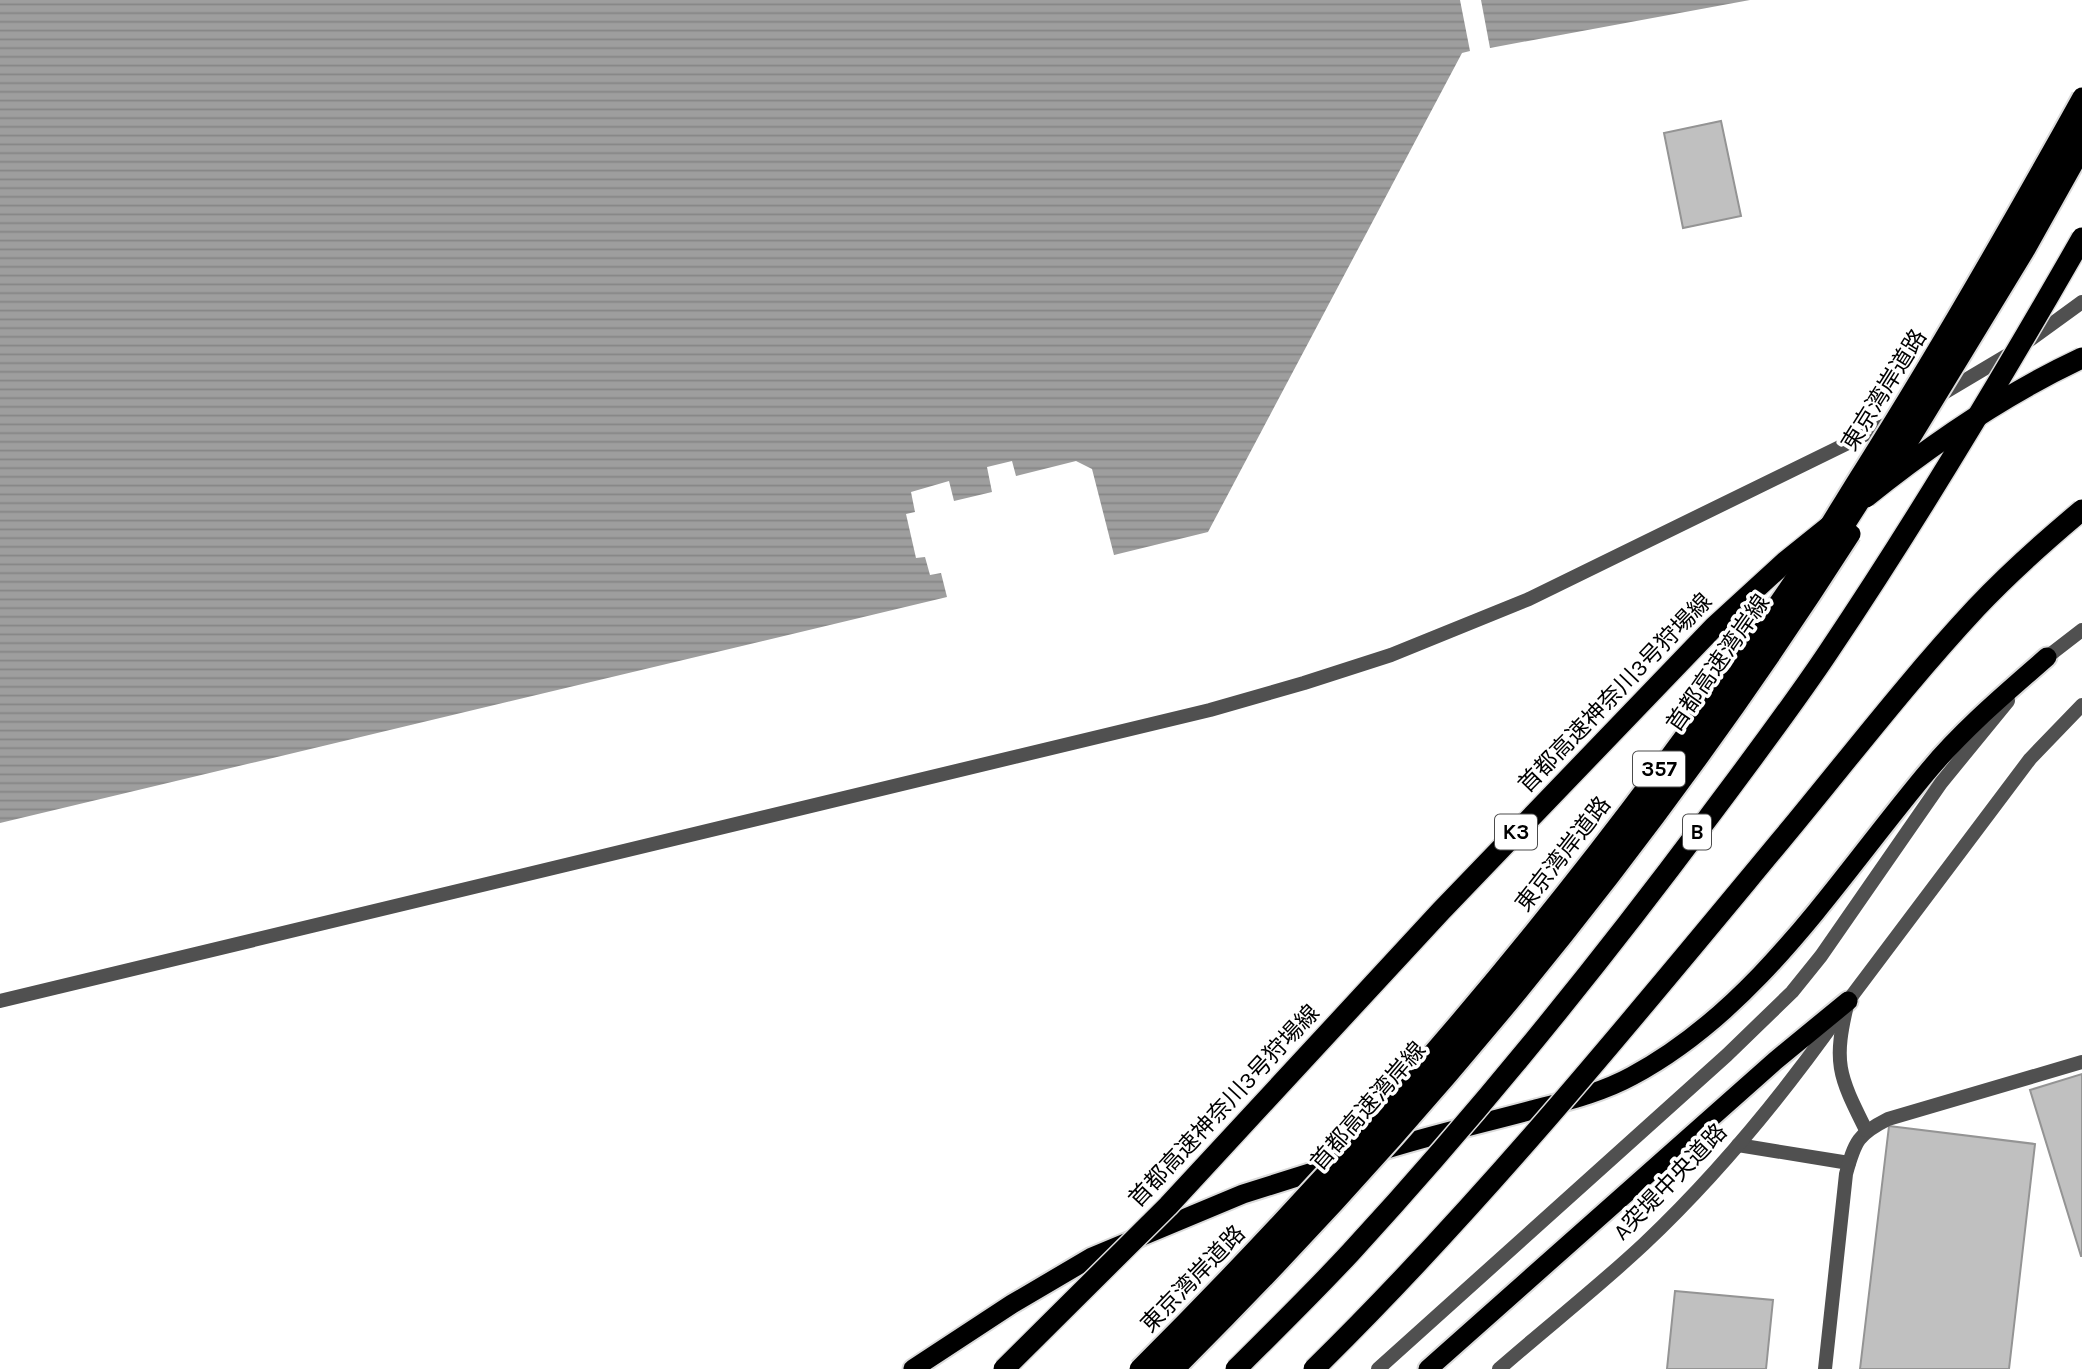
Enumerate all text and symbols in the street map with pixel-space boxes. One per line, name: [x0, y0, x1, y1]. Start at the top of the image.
street label: 東京湾岸道路: [1836, 324, 1932, 456]
street label: 首都高速神奈川3号狩場線: [1513, 588, 1717, 798]
street label: 首都高速湾岸線: [1661, 589, 1775, 737]
road number: 357: [1633, 752, 1685, 786]
street label: 東京湾岸道路: [1510, 791, 1616, 917]
road number: K3: [1495, 814, 1537, 850]
road number: B: [1683, 814, 1711, 850]
street label: 首都高速神奈川3号狩場線: [1123, 999, 1325, 1213]
street label: 首都高速湾岸線: [1305, 1036, 1431, 1176]
street label: A突堤中央道路: [1608, 1118, 1732, 1246]
street label: 東京湾岸道路: [1135, 1220, 1251, 1338]

